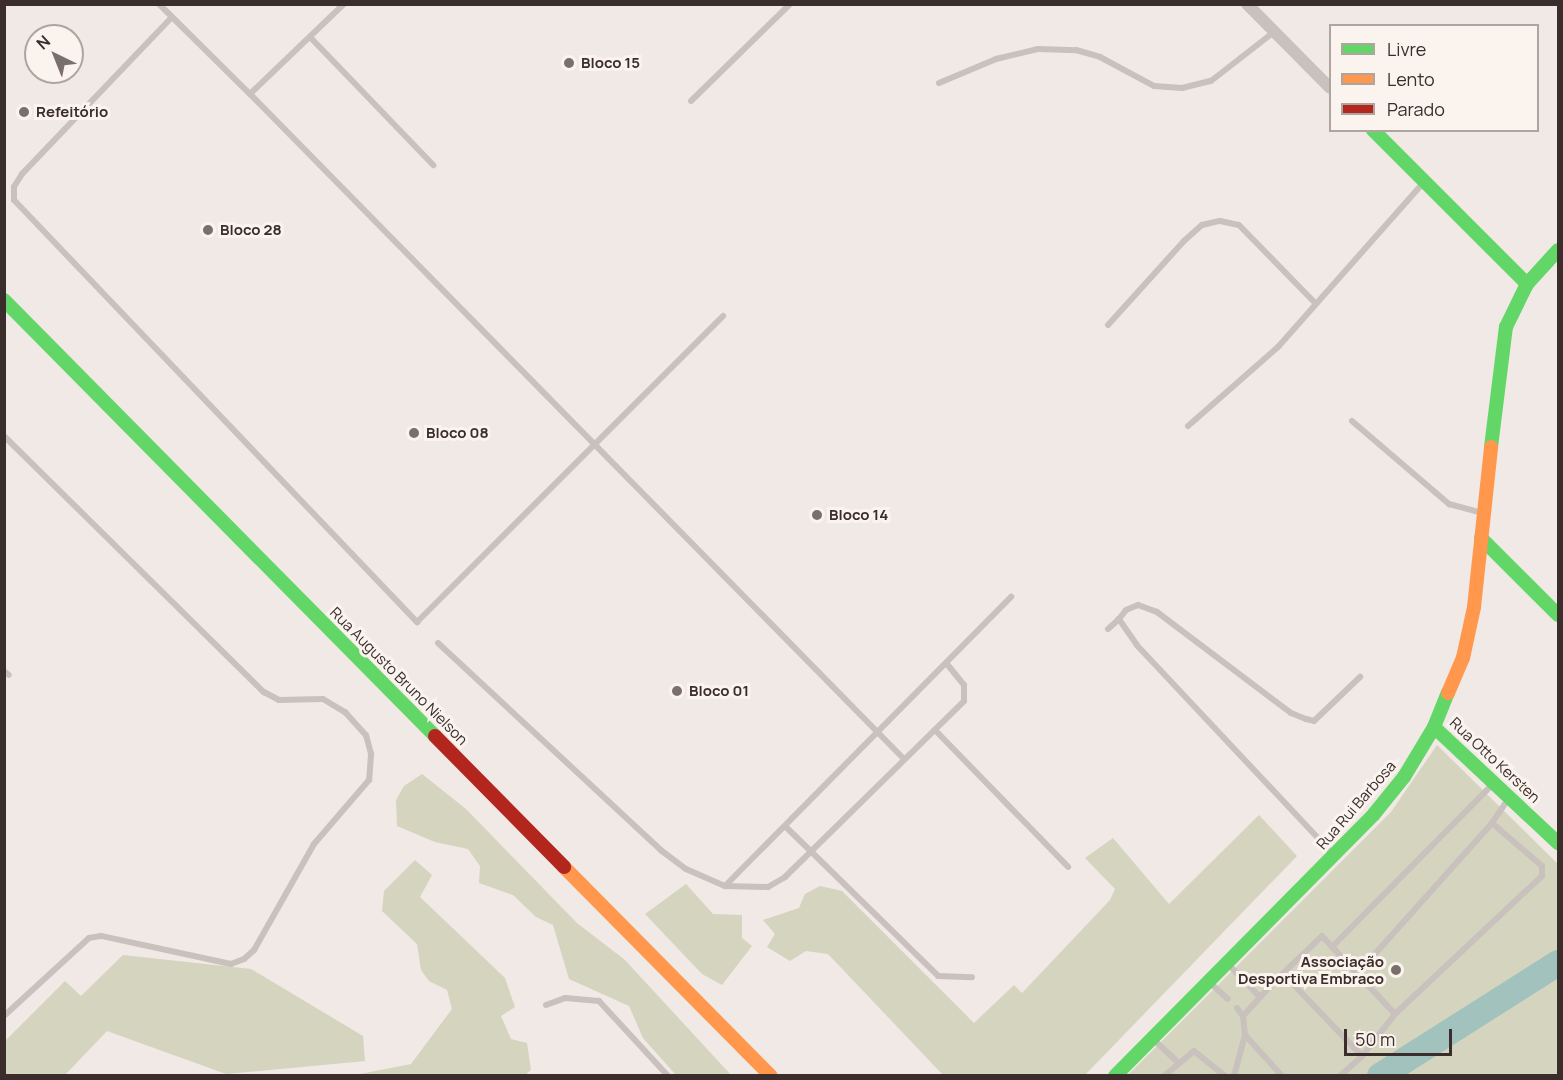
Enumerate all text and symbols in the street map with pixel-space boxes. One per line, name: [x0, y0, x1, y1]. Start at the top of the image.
north arrow: [24, 24, 84, 84]
legend: [1329, 24, 1539, 132]
text: N: [31, 30, 55, 54]
text: Livre: [1387, 37, 1426, 61]
place label: Bloco 15: [581, 54, 640, 72]
marker: Bloco 15: [562, 56, 576, 70]
text: Lento: [1387, 67, 1435, 91]
text: Parado: [1387, 97, 1445, 121]
place label: Refeitório: [36, 103, 108, 121]
marker: Refeitório: [17, 105, 31, 119]
place label: Bloco 28: [220, 221, 282, 239]
marker: Bloco 28: [201, 223, 215, 237]
place label: Bloco 08: [426, 424, 489, 442]
marker: Bloco 08: [407, 426, 421, 440]
place label: Bloco 14: [829, 506, 888, 524]
marker: Bloco 14: [810, 508, 824, 522]
street label: Rua Augusto Bruno Nielson: [326, 603, 472, 749]
place label: Bloco 01: [689, 682, 749, 700]
marker: Bloco 01: [670, 684, 684, 698]
street label: Rua Otto Kersten: [1446, 714, 1544, 806]
street label: Rua Rui Barbosa: [1313, 757, 1399, 853]
place label: Associação Desportiva Embraco: [1238, 952, 1384, 987]
marker: Associação Desportiva Embraco: [1389, 963, 1403, 977]
scale bar: [1347, 1017, 1455, 1055]
text: 50 m: [1355, 1027, 1395, 1051]

